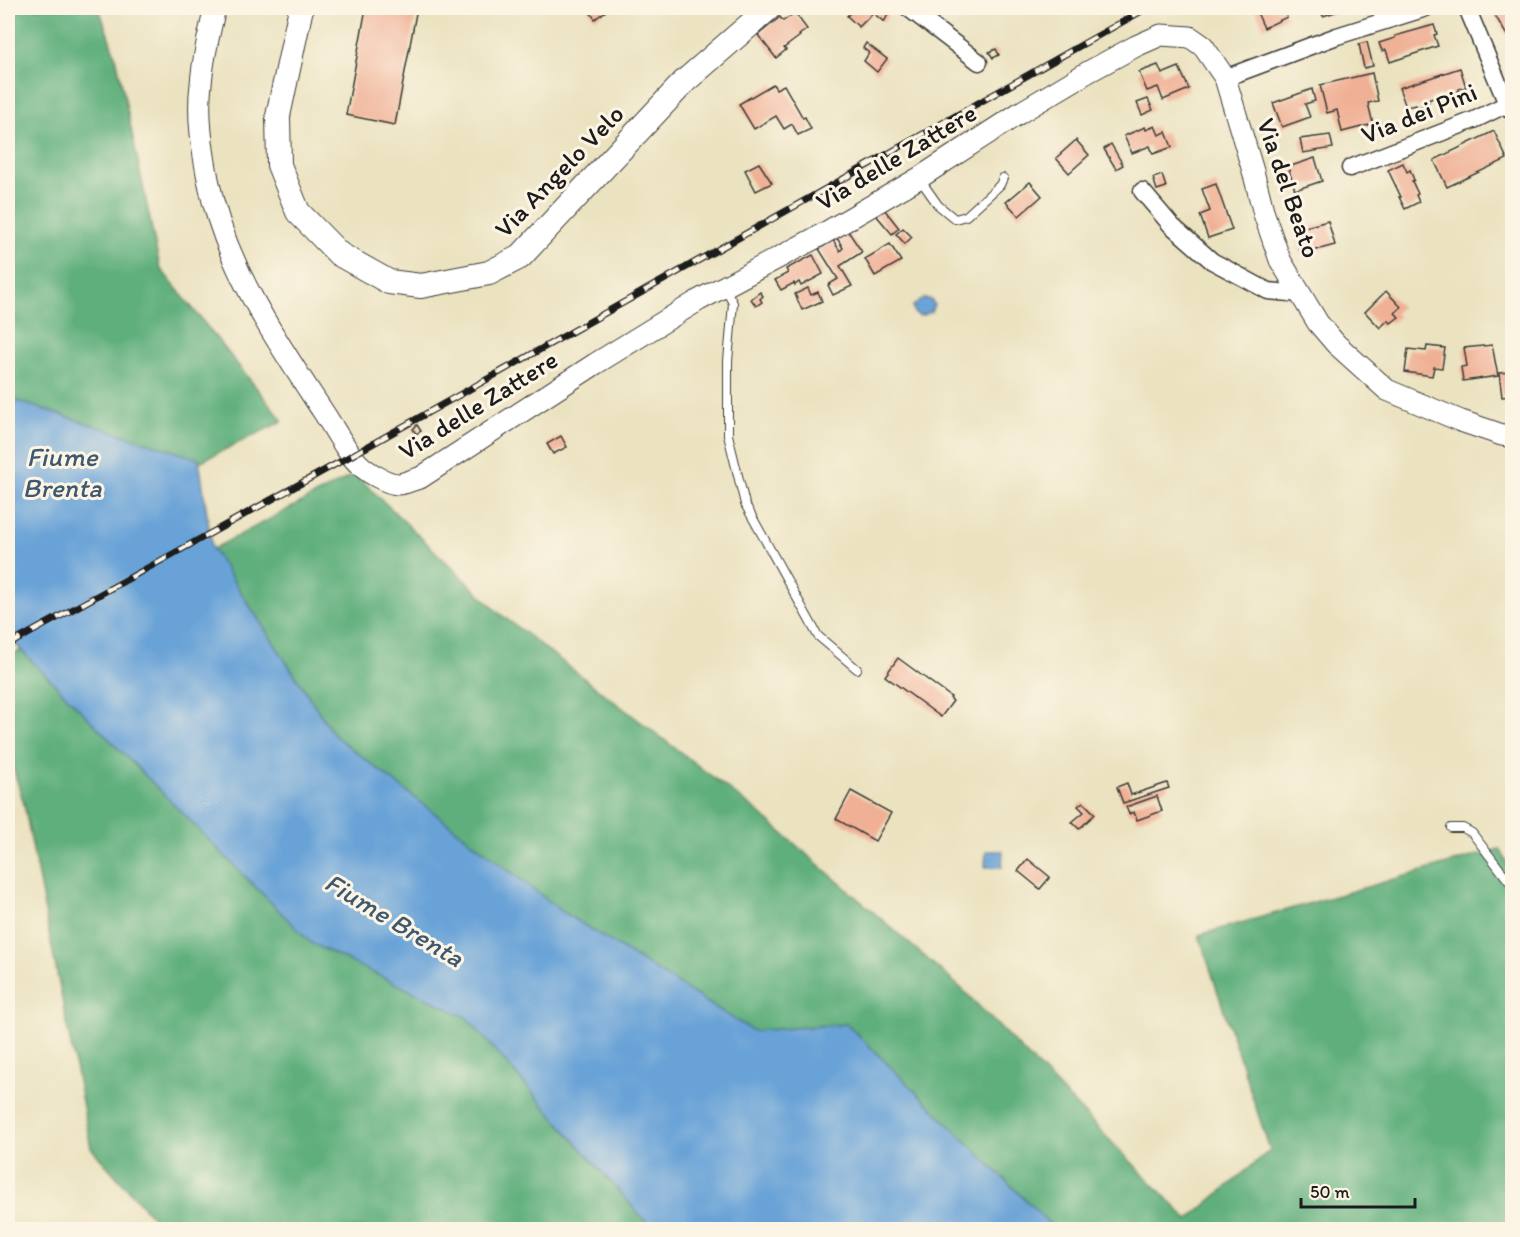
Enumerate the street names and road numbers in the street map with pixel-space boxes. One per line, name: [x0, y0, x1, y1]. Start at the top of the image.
street label: Via dei Pini: [1356, 75, 1482, 151]
street label: Via delle Zattere: [810, 96, 982, 218]
street label: Via Angelo Velo: [488, 98, 630, 244]
street label: Via del Beato: [1250, 114, 1328, 262]
street label: Via delle Zattere: [392, 343, 564, 467]

